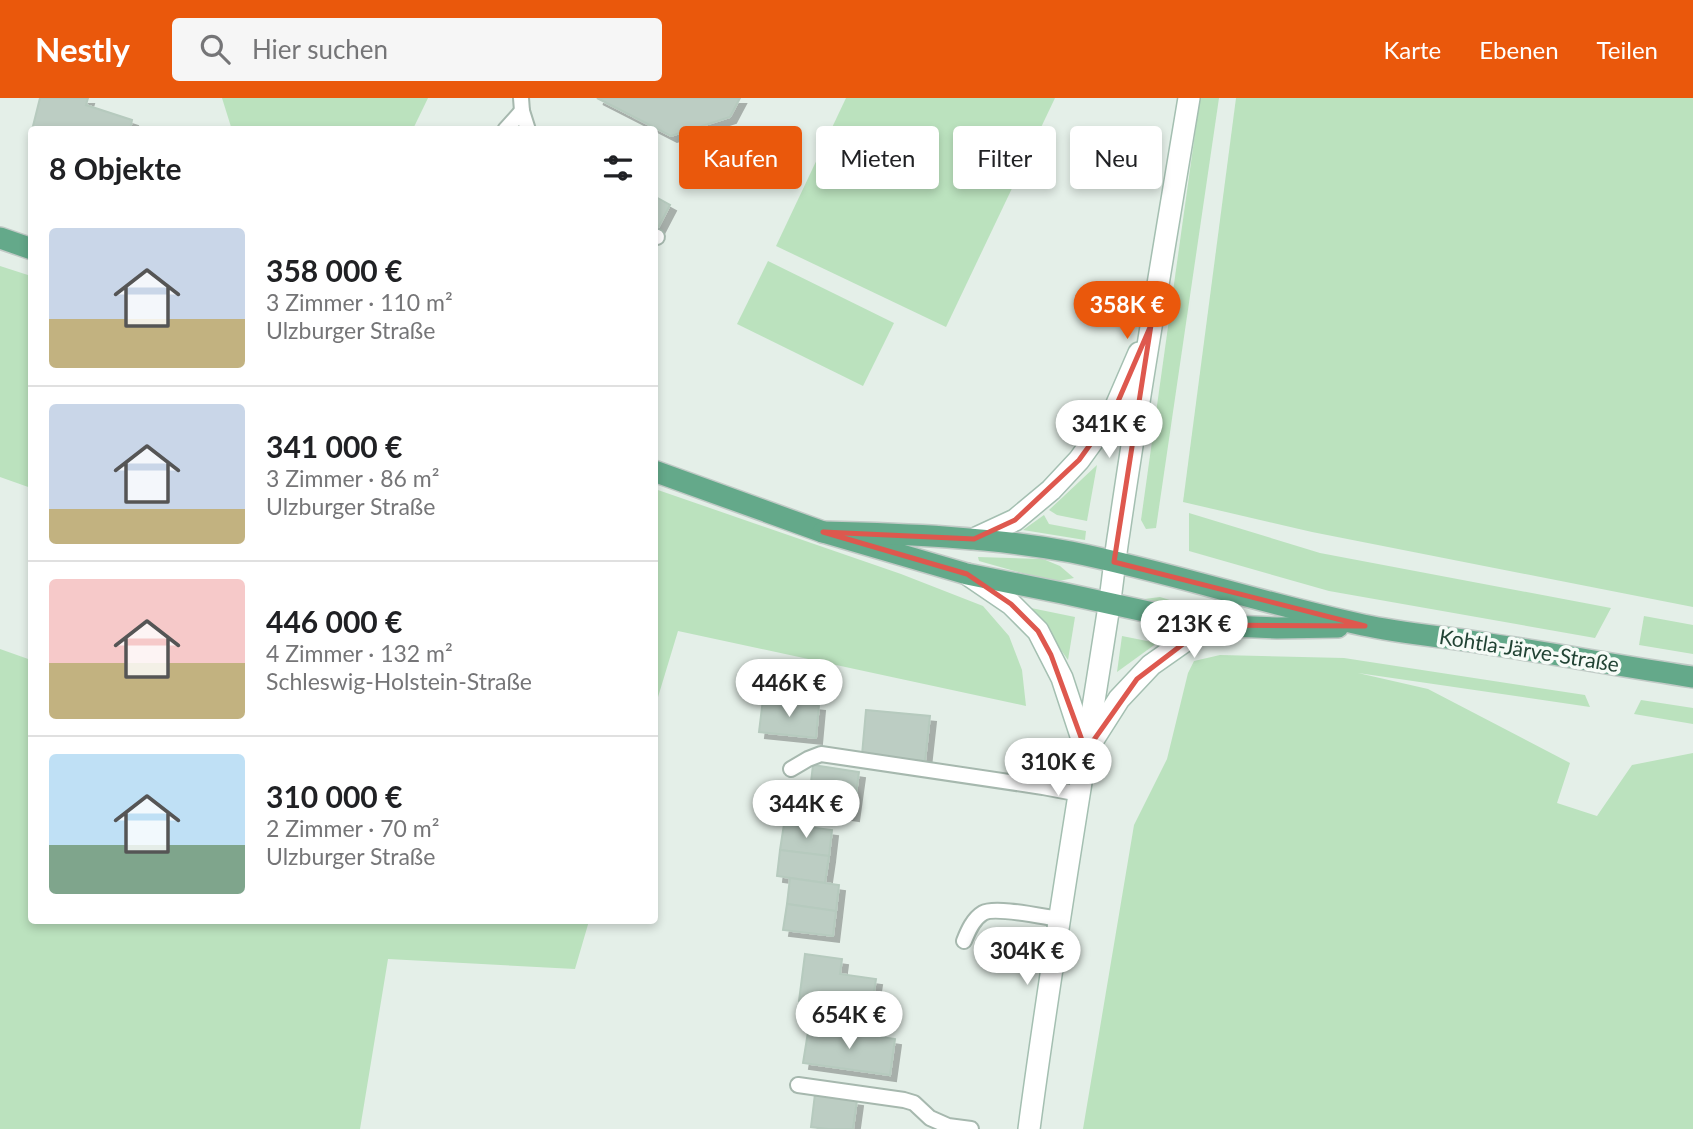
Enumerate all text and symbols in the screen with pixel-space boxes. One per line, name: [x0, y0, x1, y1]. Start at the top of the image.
search box: [172, 18, 662, 81]
text: Nestly: [35, 29, 130, 69]
icon: search: [196, 30, 234, 68]
text: Hier suchen: [252, 33, 388, 65]
text: Karte: [1384, 35, 1441, 64]
text: Ebenen: [1479, 35, 1559, 64]
text: Teilen: [1597, 35, 1658, 64]
chip: Kaufen: [679, 126, 802, 189]
chip: Mieten: [816, 126, 939, 189]
chip: Filter: [953, 126, 1056, 189]
chip: Neu: [1070, 126, 1162, 189]
icon: filters: [599, 149, 637, 187]
text: 8 Objekte: [49, 150, 181, 186]
text: 358 000 €: [266, 252, 402, 288]
icon: home: [105, 256, 189, 340]
pin: 358K €: [1070, 282, 1184, 341]
text: 3 Zimmer · 110 m²: [266, 288, 453, 316]
text: 358K €: [1090, 290, 1164, 318]
text: Ulzburger Straße: [266, 316, 435, 344]
pin: 341K €: [1052, 400, 1166, 460]
text: 341K €: [1072, 409, 1146, 437]
text: 341 000 €: [266, 428, 402, 464]
icon: home: [105, 432, 189, 516]
text: 3 Zimmer · 86 m²: [266, 464, 439, 492]
text: Ulzburger Straße: [266, 492, 435, 520]
pin: 213K €: [1137, 601, 1251, 660]
text: 446 000 €: [266, 603, 402, 639]
icon: home: [105, 607, 189, 691]
text: 213K €: [1157, 609, 1231, 637]
street label: Kohtla-Järve-Straße: [1438, 623, 1621, 676]
text: 4 Zimmer · 132 m²: [266, 639, 453, 667]
pin: 446K €: [732, 660, 846, 719]
text: Schleswig-Holstein-Straße: [266, 667, 532, 695]
text: 446K €: [752, 668, 826, 696]
pin: 310K €: [1001, 738, 1115, 798]
text: 310K €: [1021, 747, 1095, 775]
text: 310 000 €: [266, 778, 402, 814]
pin: 344K €: [749, 780, 863, 840]
icon: home: [105, 782, 189, 866]
text: 344K €: [769, 789, 843, 817]
text: 2 Zimmer · 70 m²: [266, 814, 439, 842]
text: Ulzburger Straße: [266, 842, 435, 870]
pin: 304K €: [970, 928, 1084, 987]
text: 304K €: [990, 936, 1064, 964]
pin: 654K €: [792, 992, 906, 1051]
text: 654K €: [812, 1000, 886, 1028]

